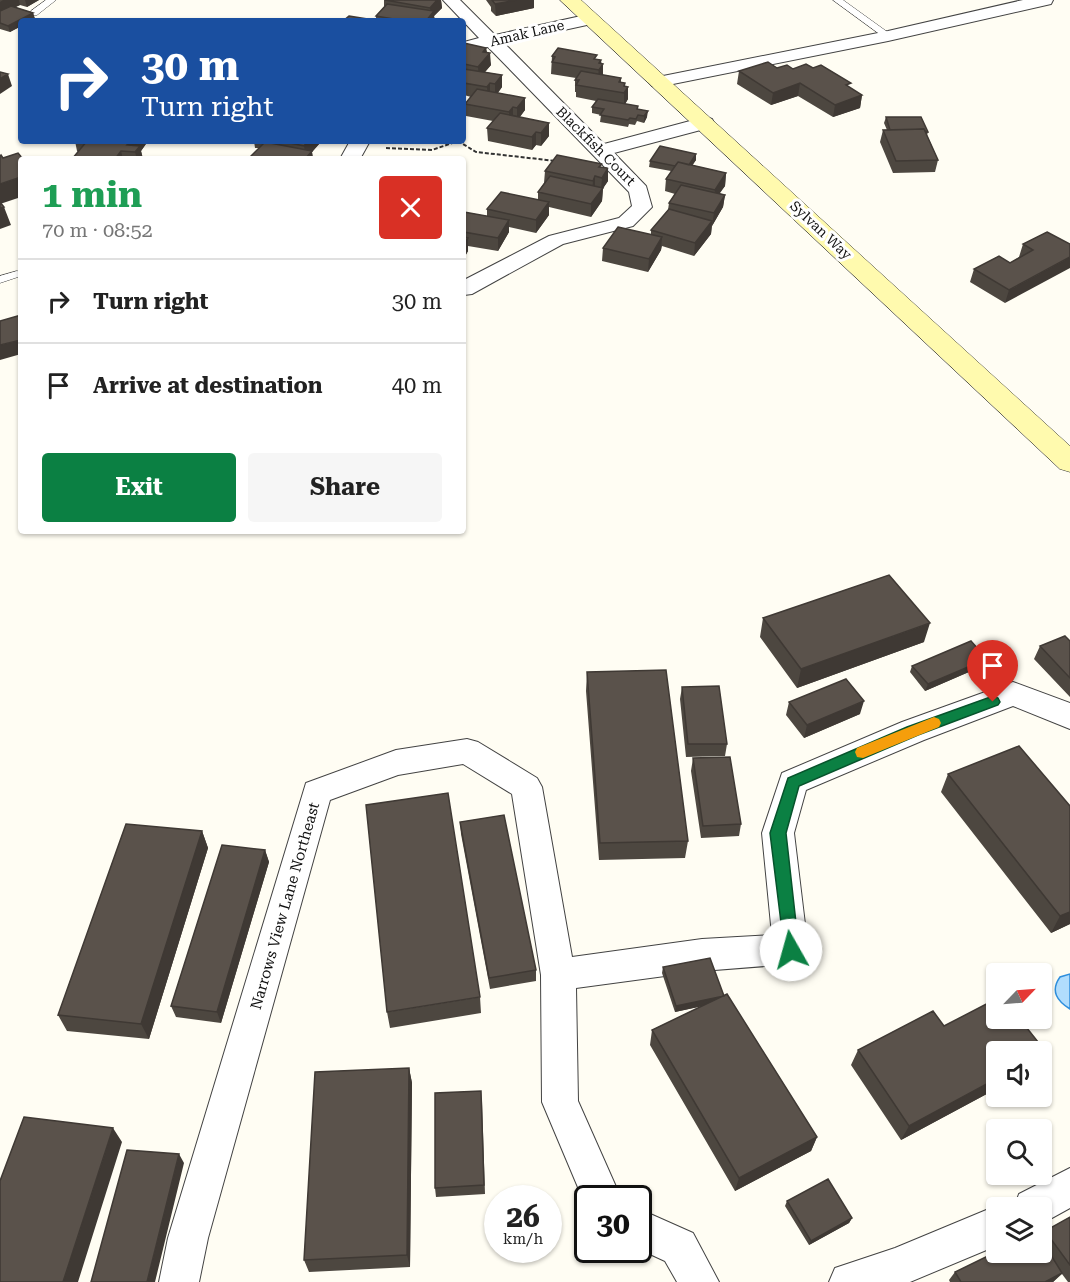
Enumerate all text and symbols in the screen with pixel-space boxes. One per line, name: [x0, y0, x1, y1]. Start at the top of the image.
street label: Amak Lane: [488, 17, 566, 49]
text: 30 m: [141, 41, 239, 90]
icon: right: [42, 42, 120, 120]
text: Turn right: [141, 91, 274, 123]
street label: Blackfish Court: [553, 103, 639, 189]
text: 1 min: [42, 174, 142, 216]
button: close: [379, 176, 442, 239]
street label: Sylvan Way: [787, 197, 856, 263]
text: 70 m · 08:52: [42, 218, 153, 242]
icon: right: [42, 285, 75, 318]
text: Turn right: [93, 289, 208, 314]
text: 30 m: [392, 289, 442, 314]
icon: arrive: [42, 369, 75, 402]
text: Arrive at destination: [93, 373, 322, 398]
text: 40 m: [392, 373, 442, 398]
button: Exit: [42, 453, 236, 522]
button: Share: [248, 453, 442, 522]
pin: [967, 640, 1018, 702]
icon: arrive: [976, 649, 1009, 682]
street label: Narrows View Lane Northeast: [247, 800, 323, 1012]
position arrow: [759, 918, 823, 982]
north arrow: [986, 963, 1052, 1029]
map controls: [986, 963, 1052, 1263]
button: sound: [986, 1041, 1052, 1107]
button: search: [986, 1119, 1052, 1185]
speed limit sign: 30: [574, 1185, 652, 1263]
button: layers: [986, 1197, 1052, 1263]
text: 26: [506, 1199, 540, 1234]
text: km/h: [503, 1230, 543, 1248]

